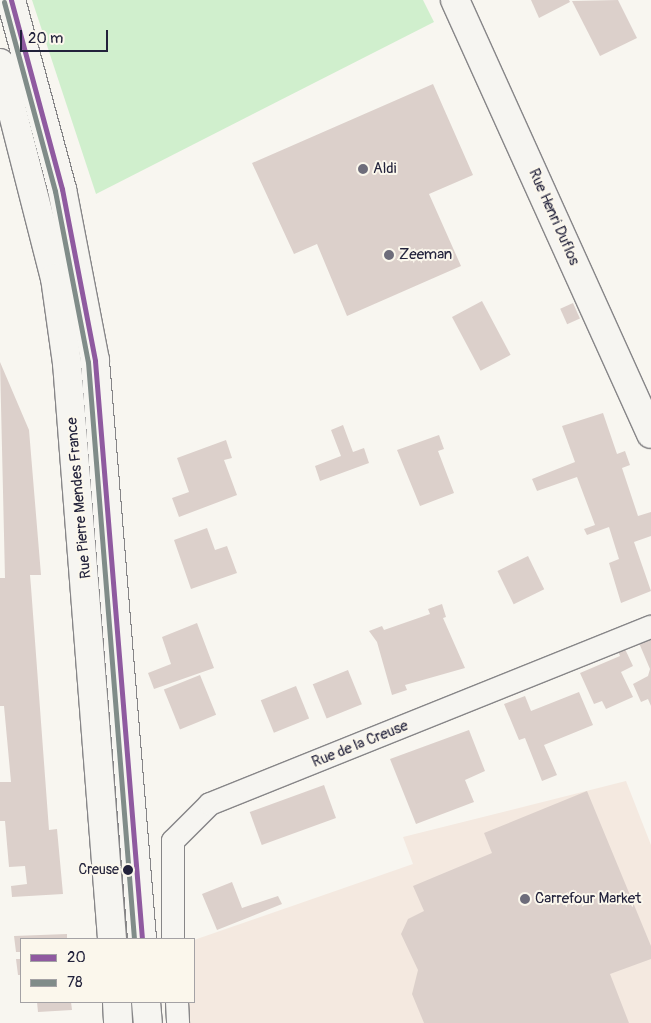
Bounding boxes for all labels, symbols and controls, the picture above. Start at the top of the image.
scale bar [22,20,110,52]
text: 20 m [28,29,63,48]
place label: Aldi [373,160,396,178]
marker: Aldi [357,163,369,175]
street label: Rue Henri Duflos [525,166,583,268]
place label: Zeeman [399,246,452,264]
marker: Zeeman [383,249,395,261]
street label: Rue Pierre Mendes France [63,417,95,579]
street label: Rue de la Creuse [309,717,411,771]
place label: Creuse [79,862,119,878]
marker: Creuse [123,865,133,875]
place label: Carrefour Market [535,890,641,908]
marker: Carrefour Market [519,893,531,905]
legend [20,938,195,1003]
text: 20 [67,948,86,967]
text: 78 [67,973,83,992]

